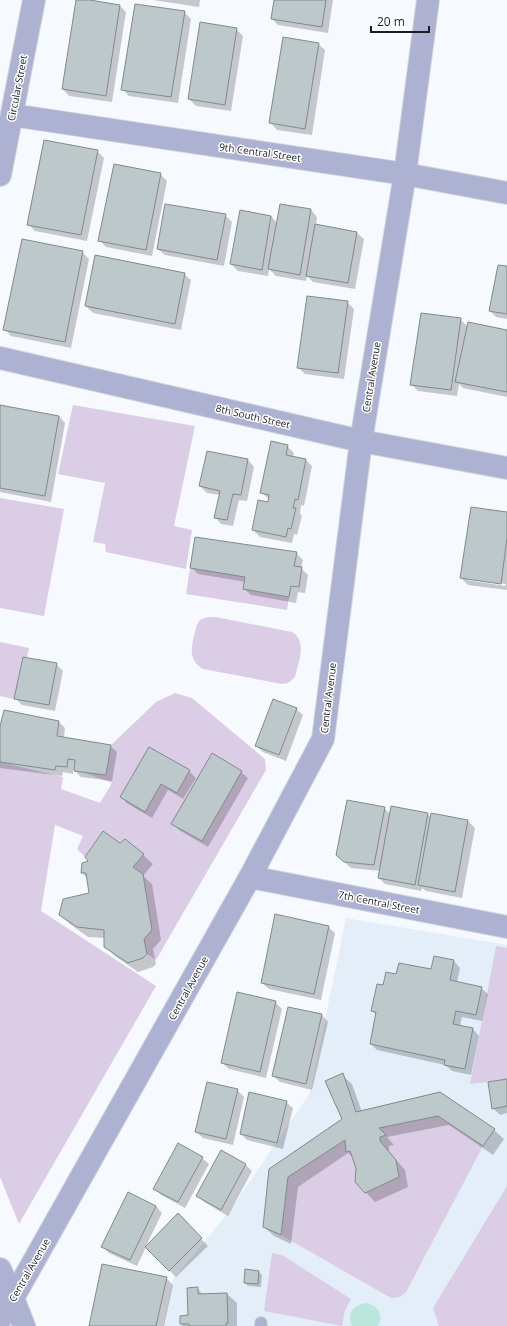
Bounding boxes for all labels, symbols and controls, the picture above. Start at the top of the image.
scale bar [371,8,429,34]
text: 20 m [377,13,405,30]
street label: Circular Street [4,54,30,122]
street label: 9th Central Street [218,139,302,165]
street label: Central Avenue [359,340,384,413]
street label: 8th South Street [214,401,292,431]
street label: Central Avenue [317,661,339,734]
street label: 7th Central Street [337,887,421,917]
street label: Central Avenue [165,953,212,1023]
street label: Central Avenue [5,1235,53,1304]

